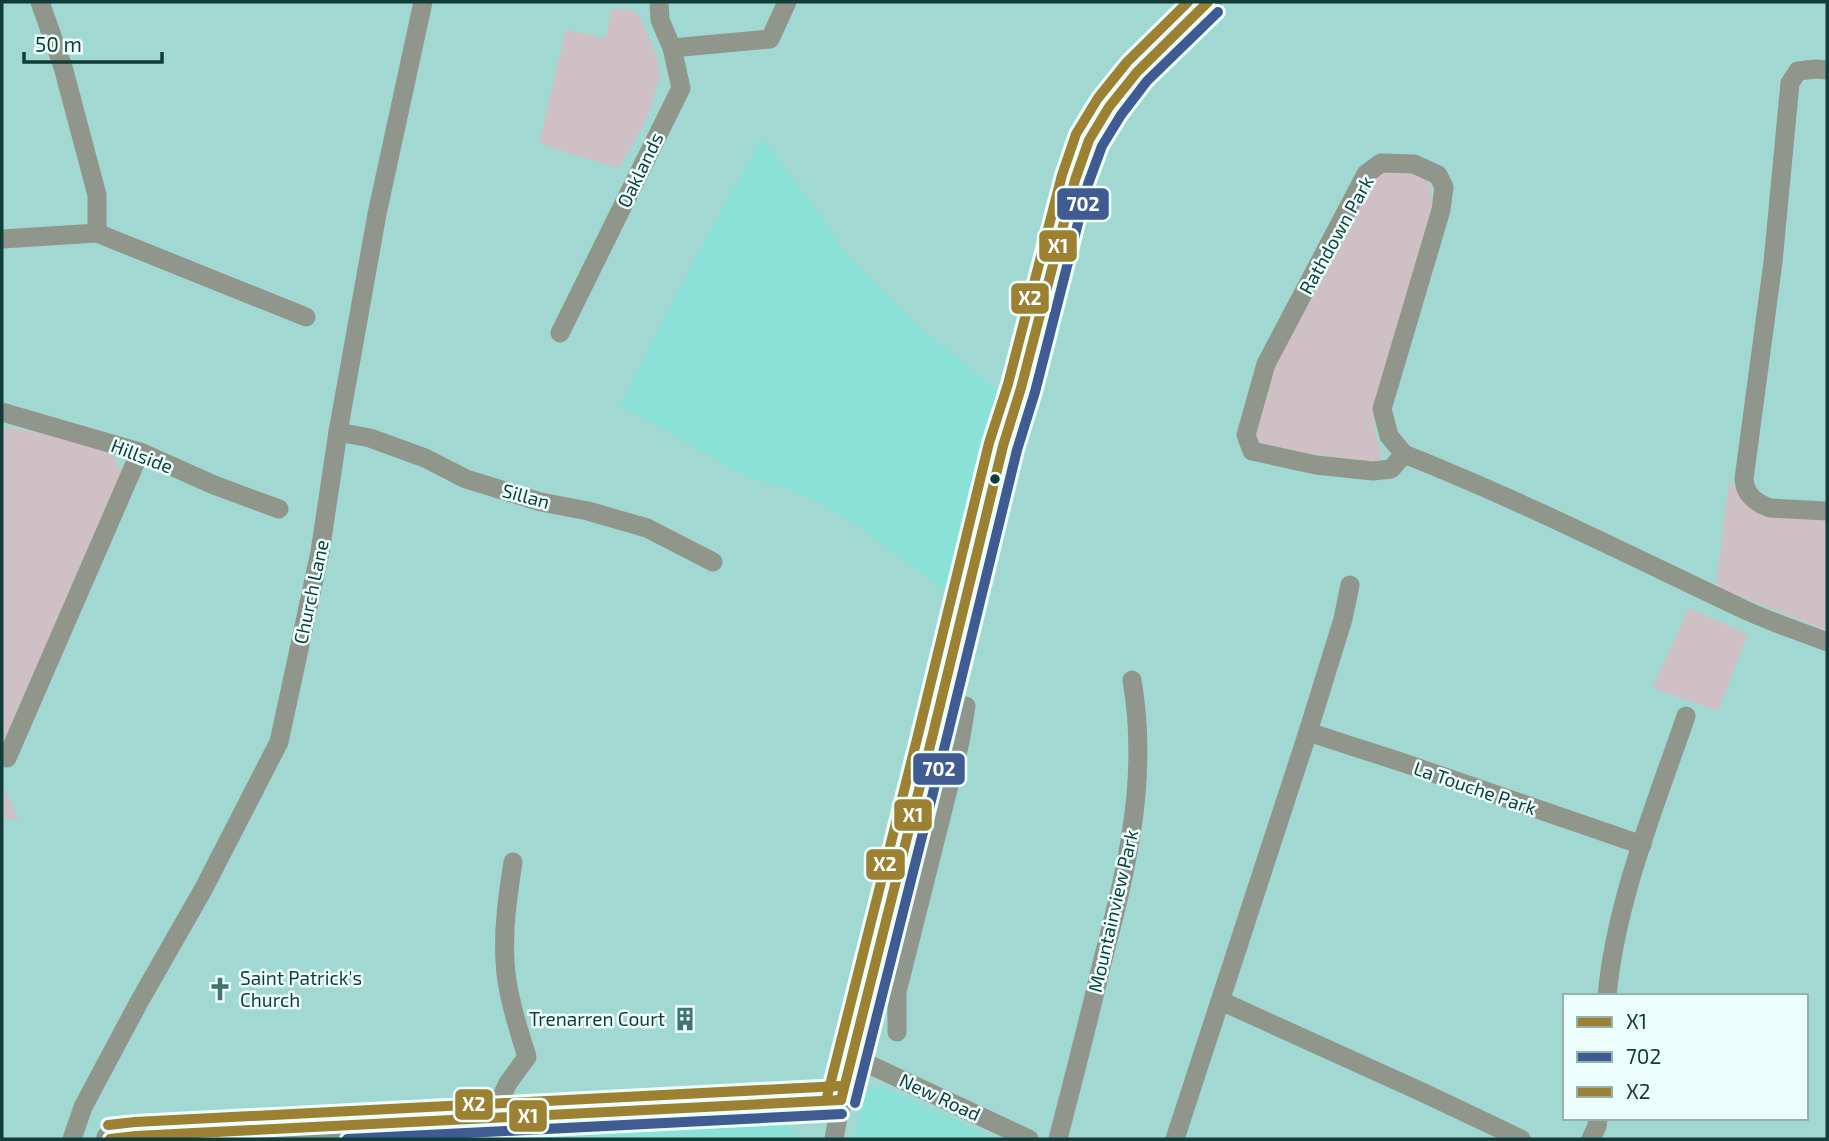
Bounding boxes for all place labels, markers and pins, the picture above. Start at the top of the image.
unlabelled marker [988,472,1002,486]
place label: Saint Patrick's Church [240,966,362,1011]
church icon: Saint Patrick's Church [206,975,234,1003]
building icon: Trenarren Court [671,1005,699,1033]
place label: Trenarren Court [529,1007,665,1030]

